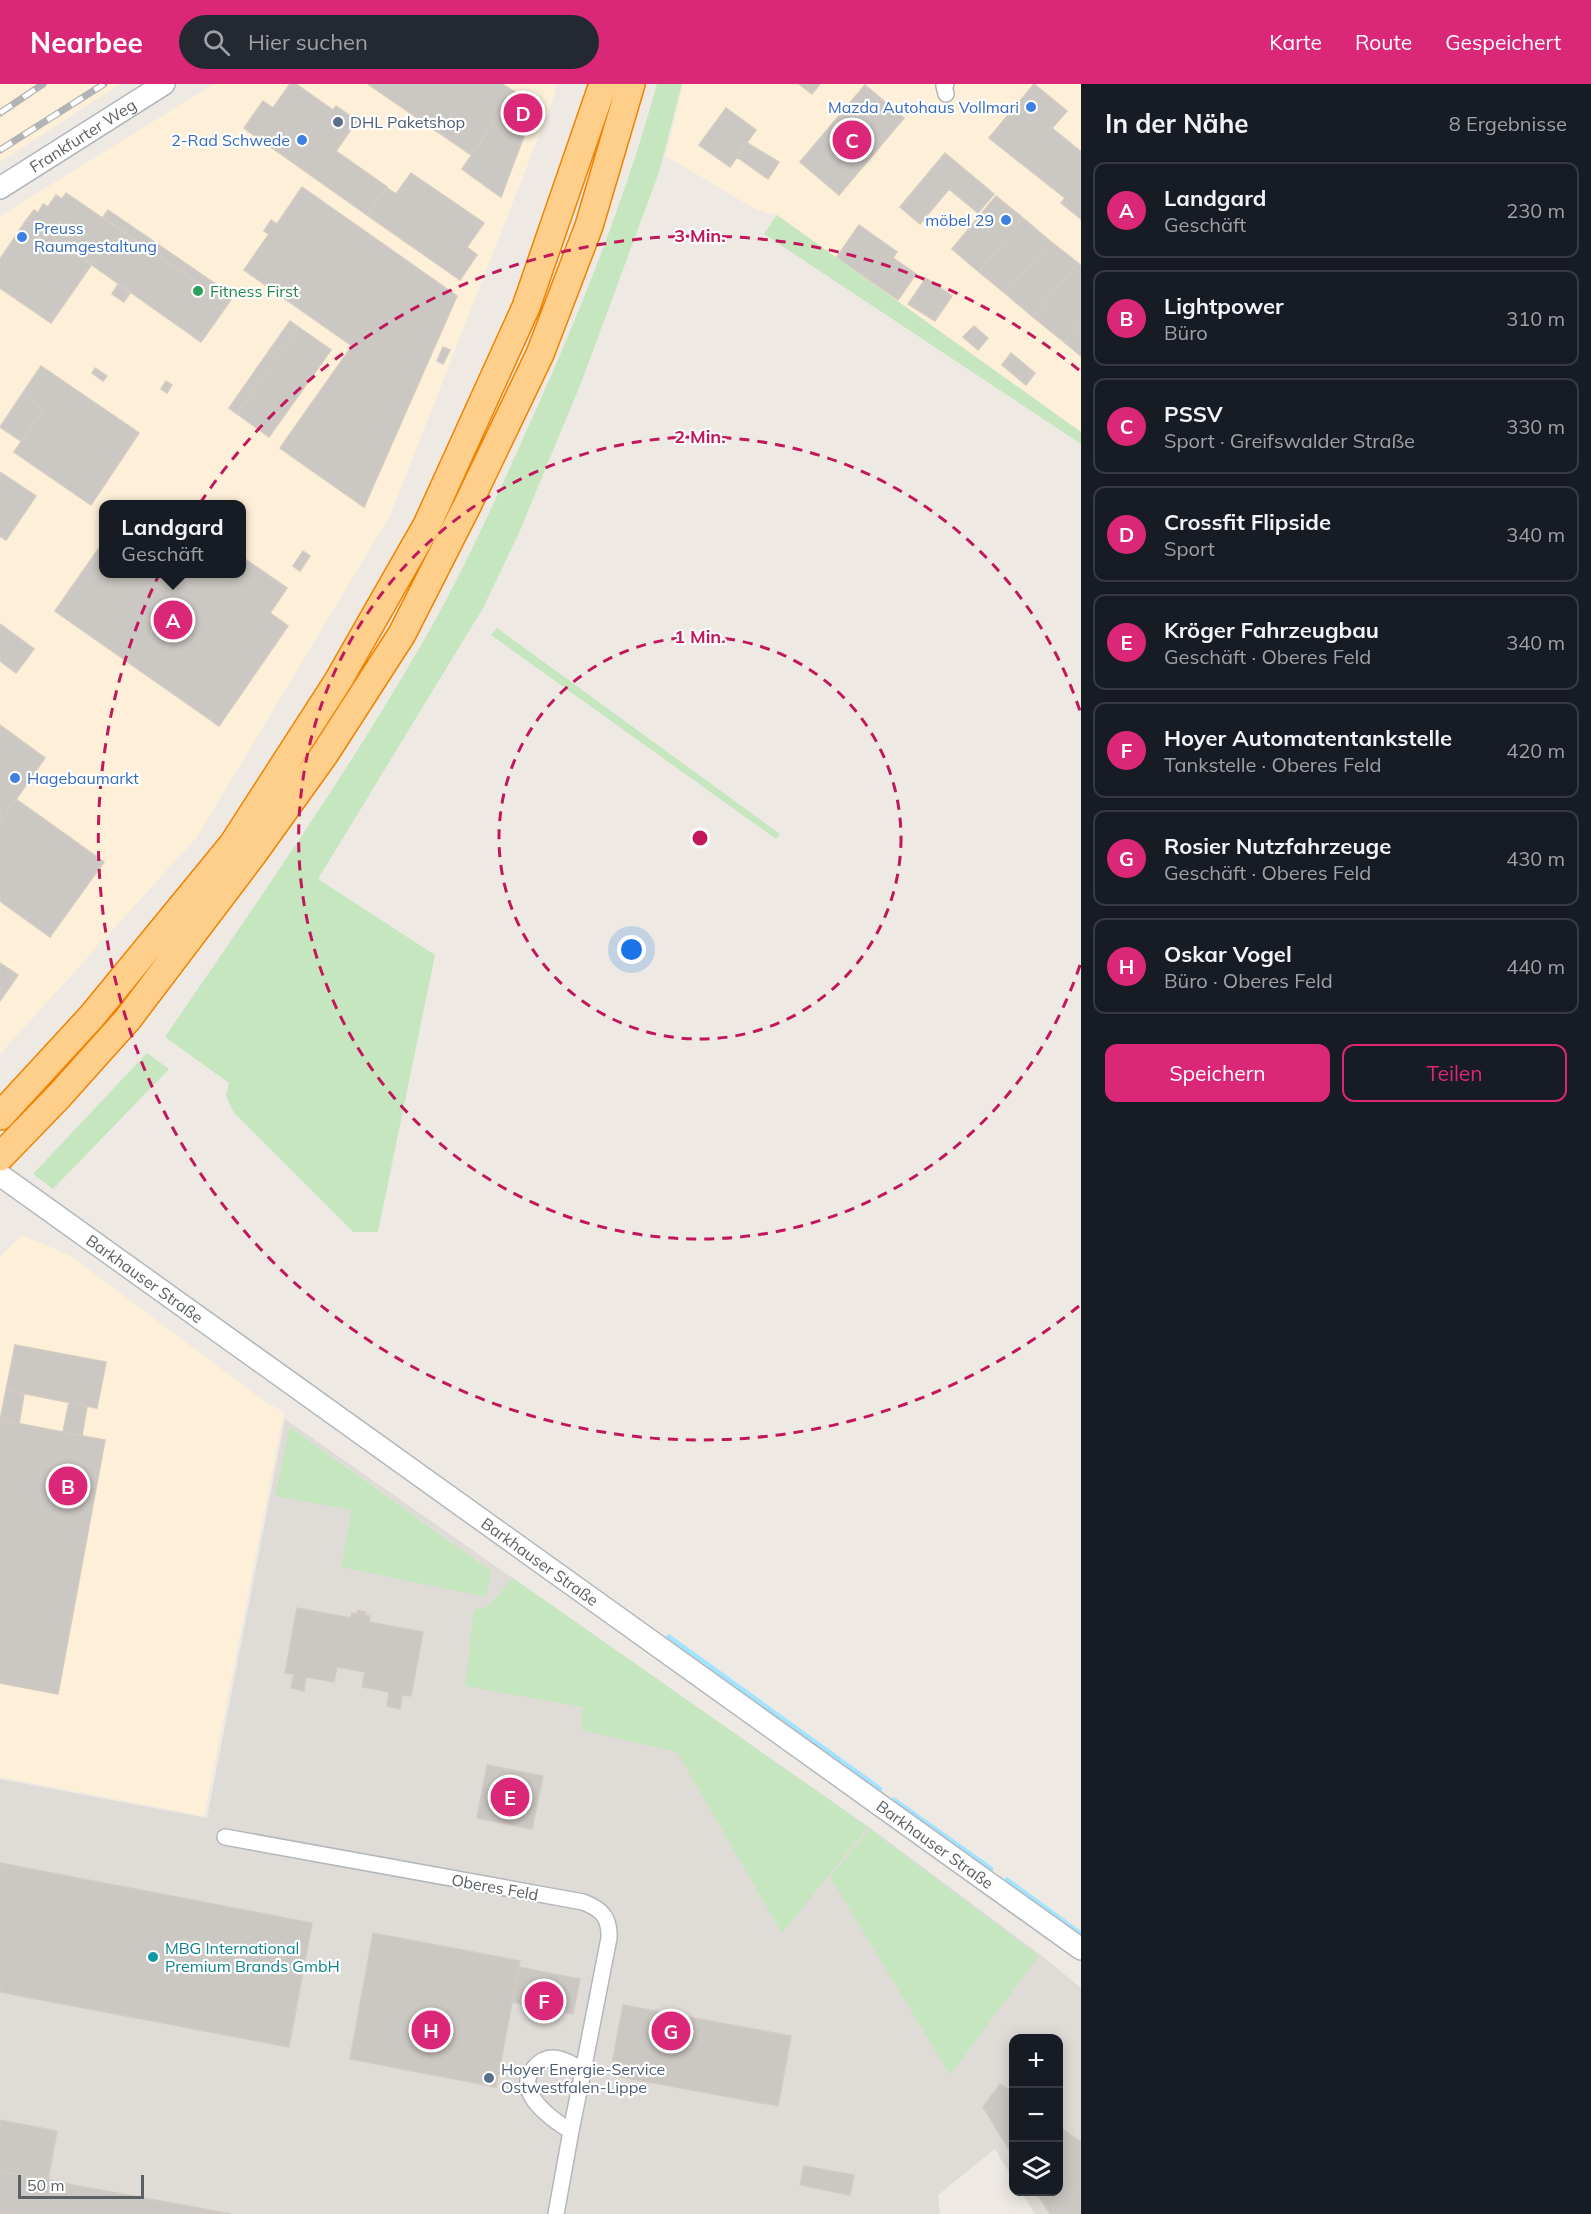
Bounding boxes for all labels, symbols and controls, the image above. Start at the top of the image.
search box [179,15,599,69]
text: Nearbee [30,25,143,60]
icon: search [200,26,233,59]
text: Hier suchen [248,28,368,56]
text: Karte [1269,29,1322,55]
text: Route [1355,29,1412,55]
text: Gespeichert [1445,29,1561,55]
pin: D [504,90,542,135]
street label: Frankfurter Weg [26,94,140,177]
place label: Mazda Autohaus Vollmari [828,97,1019,117]
marker: Mazda Autohaus Vollmari [1024,100,1038,114]
text: In der Nähe [1105,107,1249,140]
text: 8 Ergebnisse [1449,111,1567,136]
place label: DHL Paketshop [350,112,465,132]
marker: DHL Paketshop [331,115,345,129]
pin: C [832,118,872,162]
place label: 2-Rad Schwede [171,130,290,150]
marker: 2-Rad Schwede [295,133,309,147]
text: Landgard [1164,184,1266,212]
text: A [1119,198,1134,223]
text: 230 m [1506,198,1565,223]
place label: möbel 29 [925,210,994,230]
text: Geschäft [1164,212,1246,237]
marker: möbel 29 [999,213,1013,227]
place label: Preuss Raumgestaltung [34,218,157,256]
text: 3 Min. [674,224,726,247]
marker: Preuss Raumgestaltung [15,230,29,244]
place label: Fitness First [210,281,299,301]
marker: Fitness First [191,284,205,298]
text: Lightpower [1164,292,1284,320]
text: B [1120,306,1133,331]
text: 310 m [1506,306,1565,331]
text: Büro [1164,320,1208,345]
text: PSSV [1164,400,1223,428]
text: C [1120,414,1133,439]
text: 330 m [1506,414,1565,439]
text: 2 Min. [674,425,726,448]
text: Sport · Greifswalder Straße [1164,428,1415,453]
popup [99,500,246,578]
text: Crossfit Flipside [1164,508,1331,536]
text: Landgard [121,513,224,541]
text: D [1119,522,1134,547]
text: 340 m [1506,522,1565,547]
text: Sport [1164,536,1215,561]
text: Geschäft [121,541,204,566]
pin: A [154,598,192,642]
text: Kröger Fahrzeugbau [1164,616,1379,644]
text: 1 Min. [674,625,726,648]
text: E [1121,630,1132,655]
text: 340 m [1506,630,1565,655]
text: Geschäft · Oberes Feld [1164,644,1371,669]
text: Hoyer Automatentankstelle [1164,724,1452,752]
text: F [1121,738,1132,763]
text: 420 m [1506,738,1565,763]
text: Tankstelle · Oberes Feld [1164,752,1381,777]
place label: Hagebaumarkt [27,768,139,788]
marker: Hagebaumarkt [8,771,22,785]
centre of rings [690,828,710,848]
text: Rosier Nutzfahrzeuge [1164,832,1391,860]
text: G [1119,846,1134,871]
text: 430 m [1506,846,1565,871]
text: Geschäft · Oberes Feld [1164,860,1371,885]
your location [617,935,646,964]
text: Oskar Vogel [1164,940,1292,968]
text: H [1119,954,1134,979]
text: 440 m [1506,954,1565,979]
text: Büro · Oberes Feld [1164,968,1333,993]
button: Speichern [1105,1044,1330,1102]
button: Teilen [1342,1044,1567,1102]
street label: Barkhauser Straße [82,1230,207,1327]
pin: B [48,1464,88,1508]
street label: Barkhauser Straße [477,1513,602,1610]
pin: E [490,1774,530,1820]
street label: Barkhauser Straße [873,1796,997,1893]
street label: Oberes Feld [450,1870,540,1904]
place label: MBG International Premium Brands GmbH [165,1938,340,1976]
marker: MBG International Premium Brands GmbH [146,1950,160,1964]
pin: F [524,1978,564,2024]
pin: H [412,2008,450,2052]
pin: G [652,2008,690,2054]
map controls [1009,2034,1063,2196]
button: + [1009,2034,1063,2088]
place label: Hoyer Energie-Service Ostwestfalen-Lippe [501,2059,665,2097]
marker: Hoyer Energie-Service Ostwestfalen-Lippe [482,2071,496,2085]
button: − [1009,2088,1063,2142]
button: layers [1009,2142,1063,2196]
scale bar [18,2172,144,2200]
text: 50 m [27,2175,64,2195]

